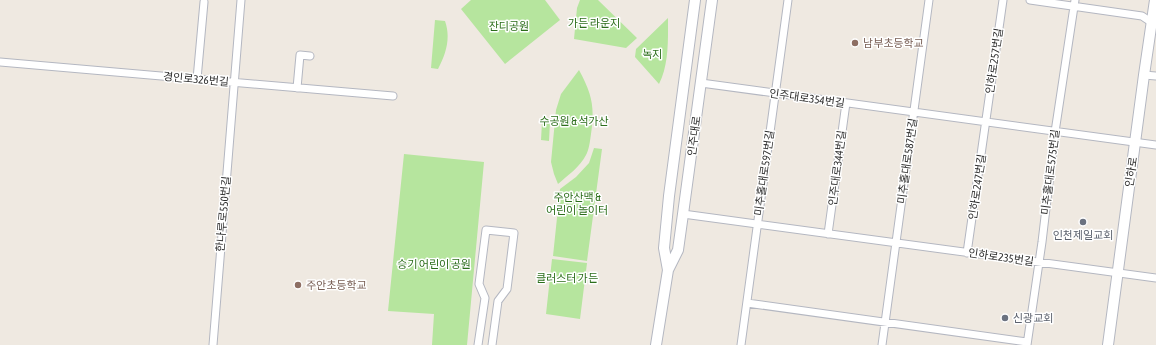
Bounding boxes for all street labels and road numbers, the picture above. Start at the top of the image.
street label: 인하로257번길 [983,27,1005,95]
street label: 경인로326번길 [163,70,229,88]
street label: 인주대로354번길 [768,87,846,109]
street label: 인주대로 [685,115,703,157]
street label: 미추홀대로587번길 [895,117,919,205]
street label: 미추홀대로575번길 [1039,128,1061,216]
street label: 미추홀대로597번길 [752,129,776,217]
street label: 인주대로344번길 [826,129,848,207]
street label: 인하로247번길 [966,153,988,221]
street label: 인하로 [1123,156,1139,188]
street label: 한나루로550번길 [214,176,232,252]
street label: 인하로235번길 [967,246,1035,268]

